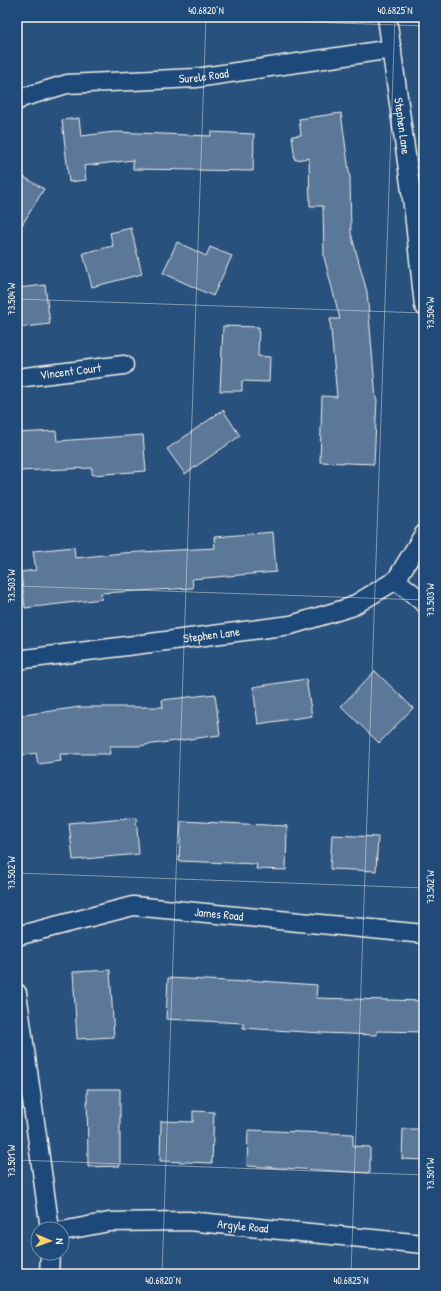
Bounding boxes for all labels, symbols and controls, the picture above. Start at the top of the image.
text: 40.6820°N [188,4,224,17]
text: 40.6825°N [377,4,413,17]
street label: Surele Road [178,64,230,87]
street label: Stephen Lane [390,97,415,156]
text: 73.504°W [5,282,18,315]
text: 73.504°W [424,296,437,329]
street label: Vincent Court [39,359,103,383]
text: 73.503°W [5,569,18,603]
text: 73.503°W [424,583,437,617]
street label: Stephen Lane [182,623,241,647]
text: 73.502°W [5,855,18,890]
text: 73.502°W [424,869,437,904]
street label: James Road [194,903,244,925]
text: 73.501°W [5,1144,18,1177]
text: 73.501°W [424,1157,437,1190]
street label: Argyle Road [217,1215,270,1237]
north arrow [30,1221,70,1261]
text: N [53,1238,67,1245]
text: 40.6820°N [145,1274,181,1287]
text: 40.6825°N [333,1274,369,1287]

